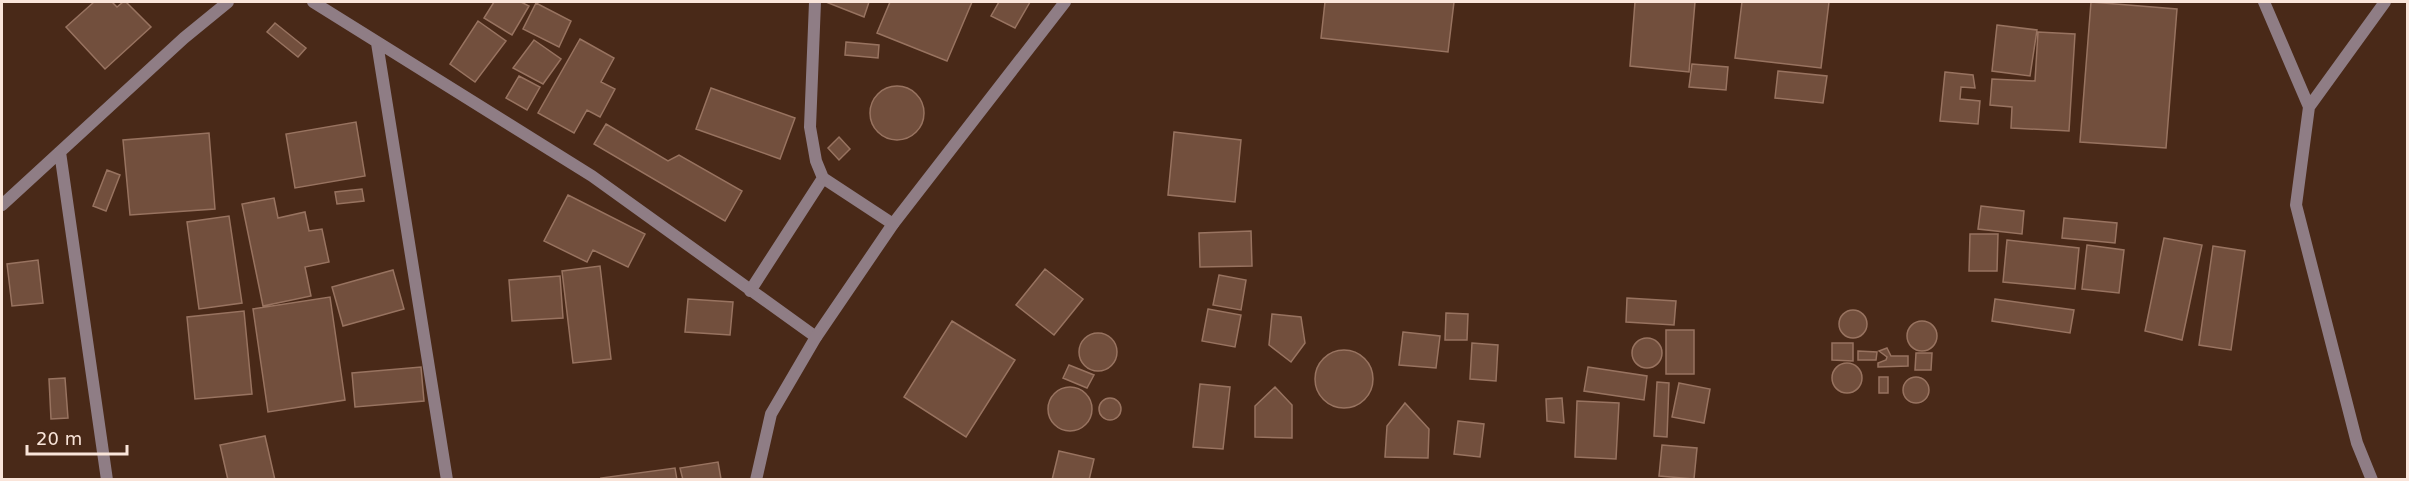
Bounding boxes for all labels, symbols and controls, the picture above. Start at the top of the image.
scale bar [27,418,128,456]
text: 20 m [36,428,82,449]

